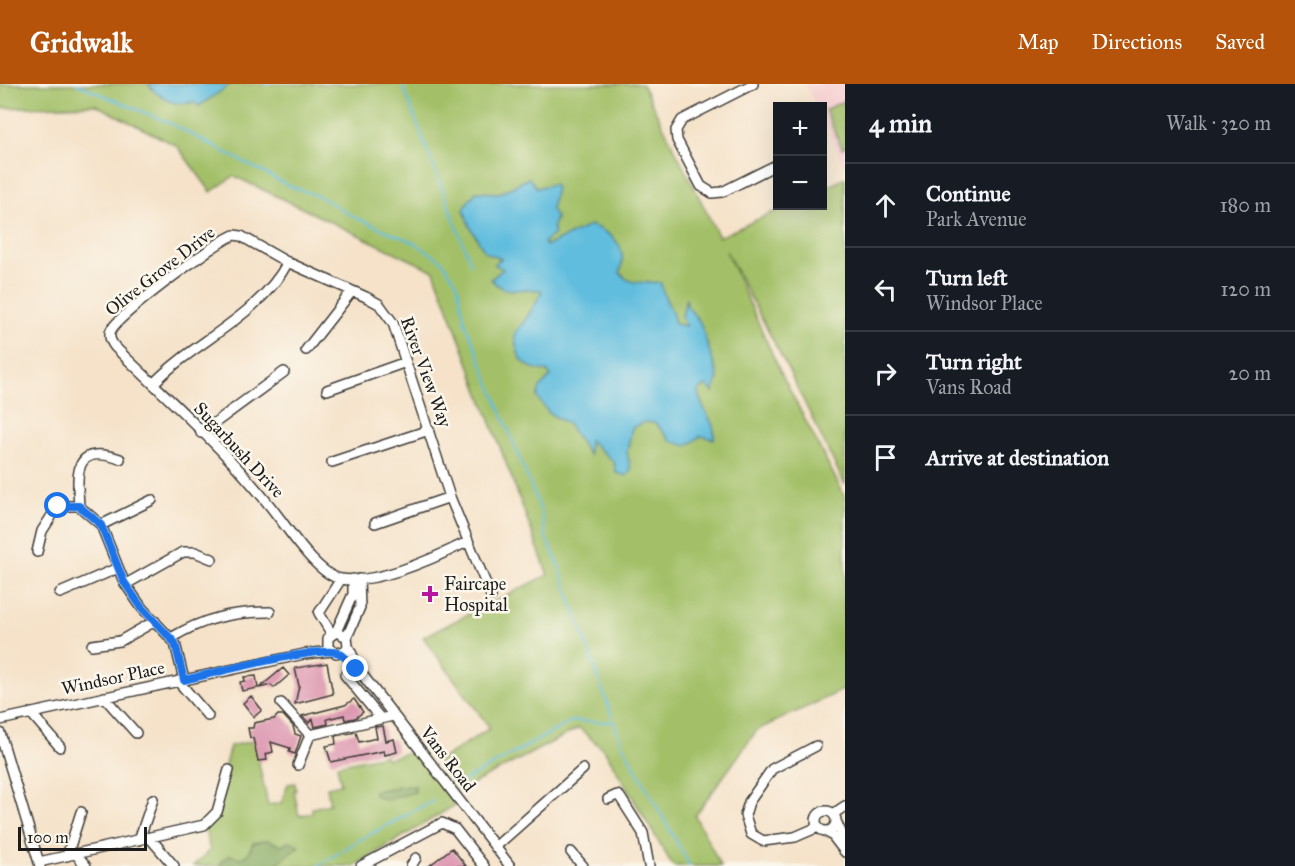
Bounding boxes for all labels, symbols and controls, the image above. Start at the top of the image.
text: Gridwalk [30,25,133,60]
text: Map [1018,29,1059,55]
text: Directions [1092,29,1182,55]
text: Saved [1215,29,1265,55]
map controls [773,102,827,210]
button: + [773,102,827,156]
text: 4 min [869,107,932,139]
text: Walk · 320 m [1166,111,1271,135]
button: − [773,156,827,210]
text: Continue [926,180,1011,207]
icon: ahead [869,189,902,222]
text: 180 m [1220,193,1271,217]
text: Park Avenue [926,207,1027,231]
street label: Olive Grove Drive [101,221,219,321]
text: Turn left [926,264,1008,291]
icon: left [869,273,902,306]
text: 120 m [1220,277,1271,301]
text: Windsor Place [926,291,1043,315]
street label: River View Way [396,313,456,431]
text: Turn right [926,348,1022,375]
icon: right [869,357,902,390]
text: 20 m [1228,361,1271,385]
text: Vans Road [926,375,1012,399]
street label: Sugarbush Drive [188,398,289,503]
icon: arrive [869,441,902,474]
text: Arrive at destination [926,444,1109,471]
route start [44,492,70,518]
place label: Faircape Hospital [444,573,508,616]
marker: Faircape Hospital [421,585,439,603]
route end [342,655,368,681]
street label: Windsor Place [59,656,167,700]
street label: Vans Road [415,721,480,796]
scale bar [18,824,147,852]
text: 100 m [27,828,69,847]

